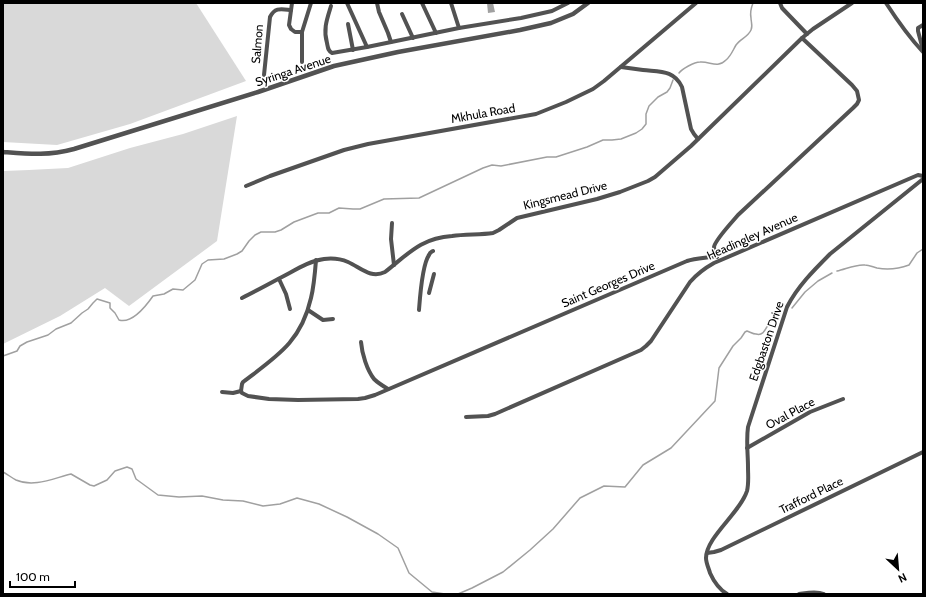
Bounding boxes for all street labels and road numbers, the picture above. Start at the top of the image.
street label: Salmon [248,23,266,64]
street label: Syringa Avenue [253,51,333,89]
street label: Mkhula Road [450,100,516,126]
street label: Kingsmead Drive [521,177,609,213]
street label: Headingley Avenue [704,209,800,263]
street label: Saint Georges Drive [559,258,657,310]
street label: Edgbaston Drive [745,299,787,383]
street label: Oval Place [763,394,817,432]
street label: Trafford Place [777,473,845,517]

